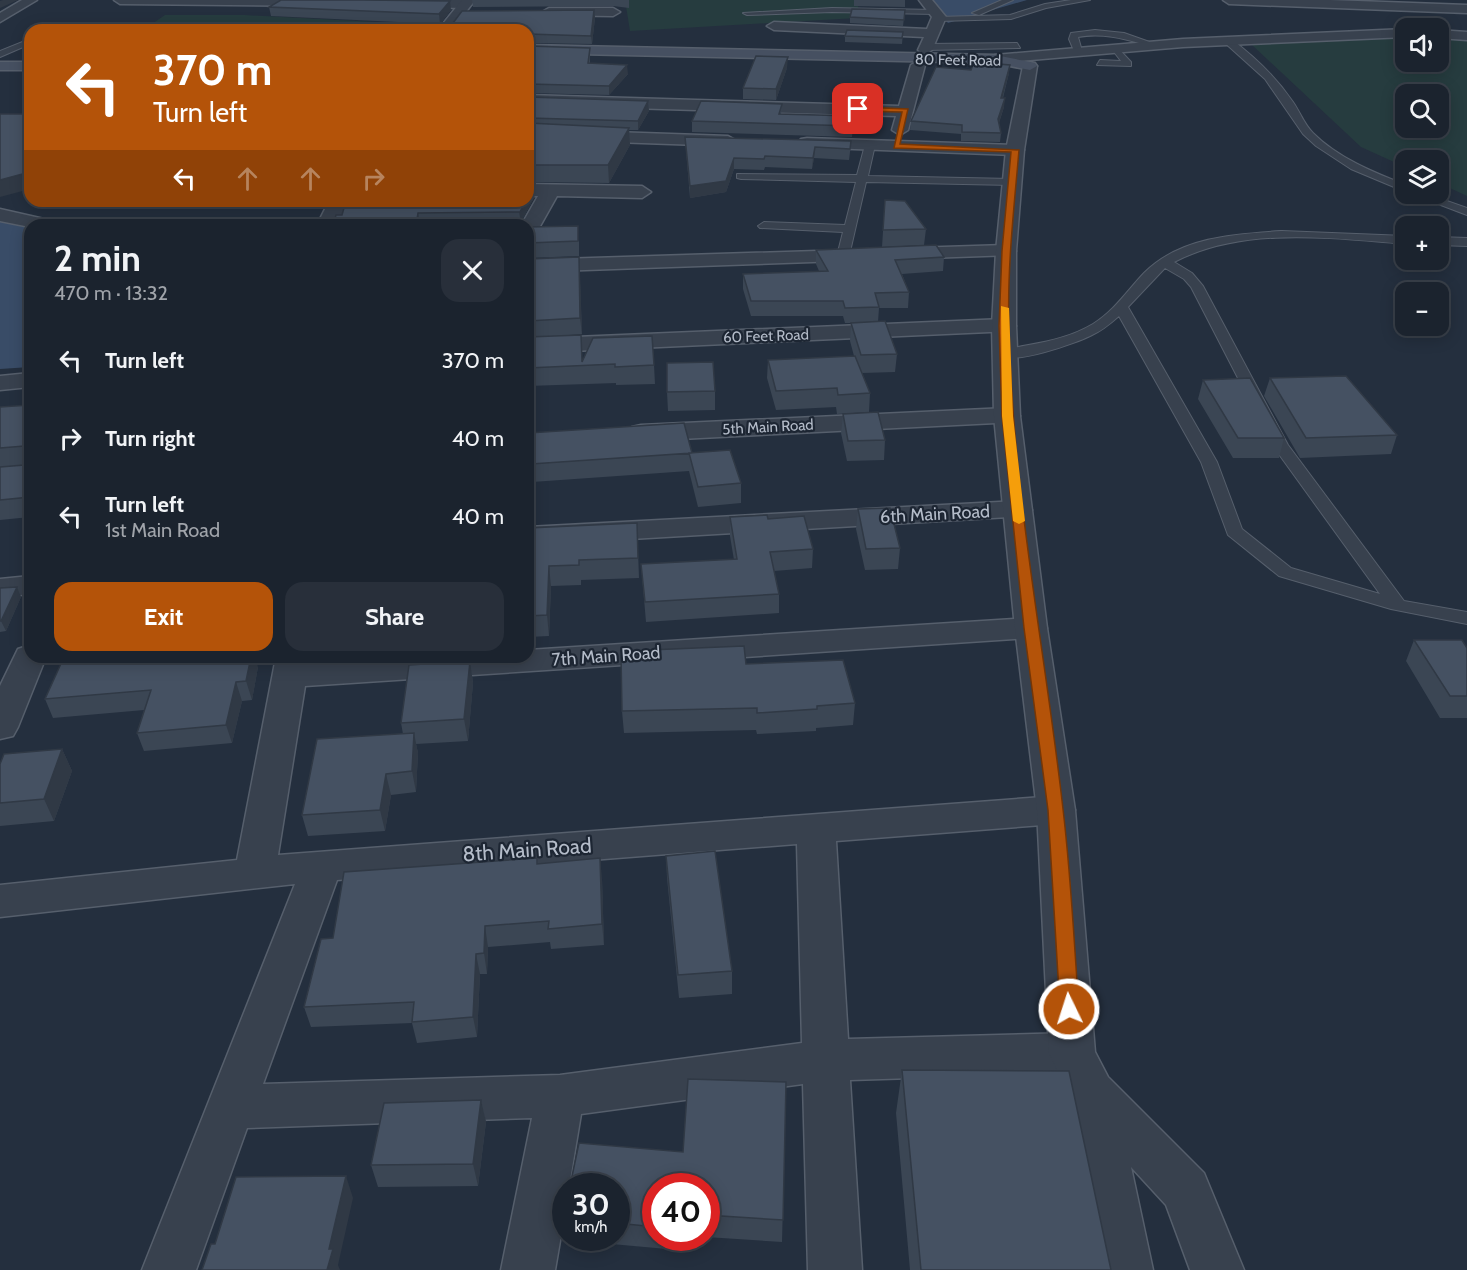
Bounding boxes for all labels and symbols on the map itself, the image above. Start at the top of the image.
street label: 80 Feet Road [915,50,1001,70]
pin [832,83,883,134]
street label: 60 Feet Road [723,326,809,346]
street label: 5th Main Road [722,416,814,438]
street label: 6th Main Road [879,500,991,528]
street label: 7th Main Road [551,641,661,671]
street label: 8th Main Road [462,833,592,866]
position arrow [1037,977,1101,1041]
speed limit sign: 40 [642,1173,720,1251]

